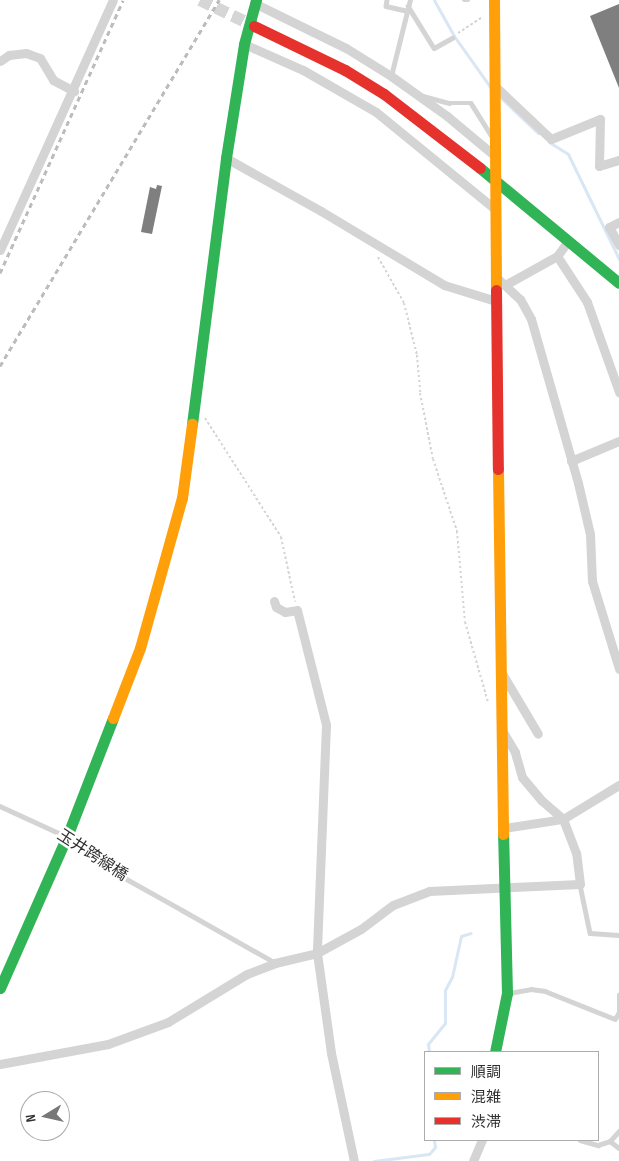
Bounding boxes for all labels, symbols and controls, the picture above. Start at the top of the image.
street label: 玉井跨線橋 [53,826,131,886]
legend [424,1051,599,1141]
text: 順調 [471,1063,501,1082]
text: 混雑 [471,1088,501,1107]
north arrow [20,1091,70,1141]
text: N [22,1113,40,1123]
text: 渋滞 [471,1113,501,1132]

